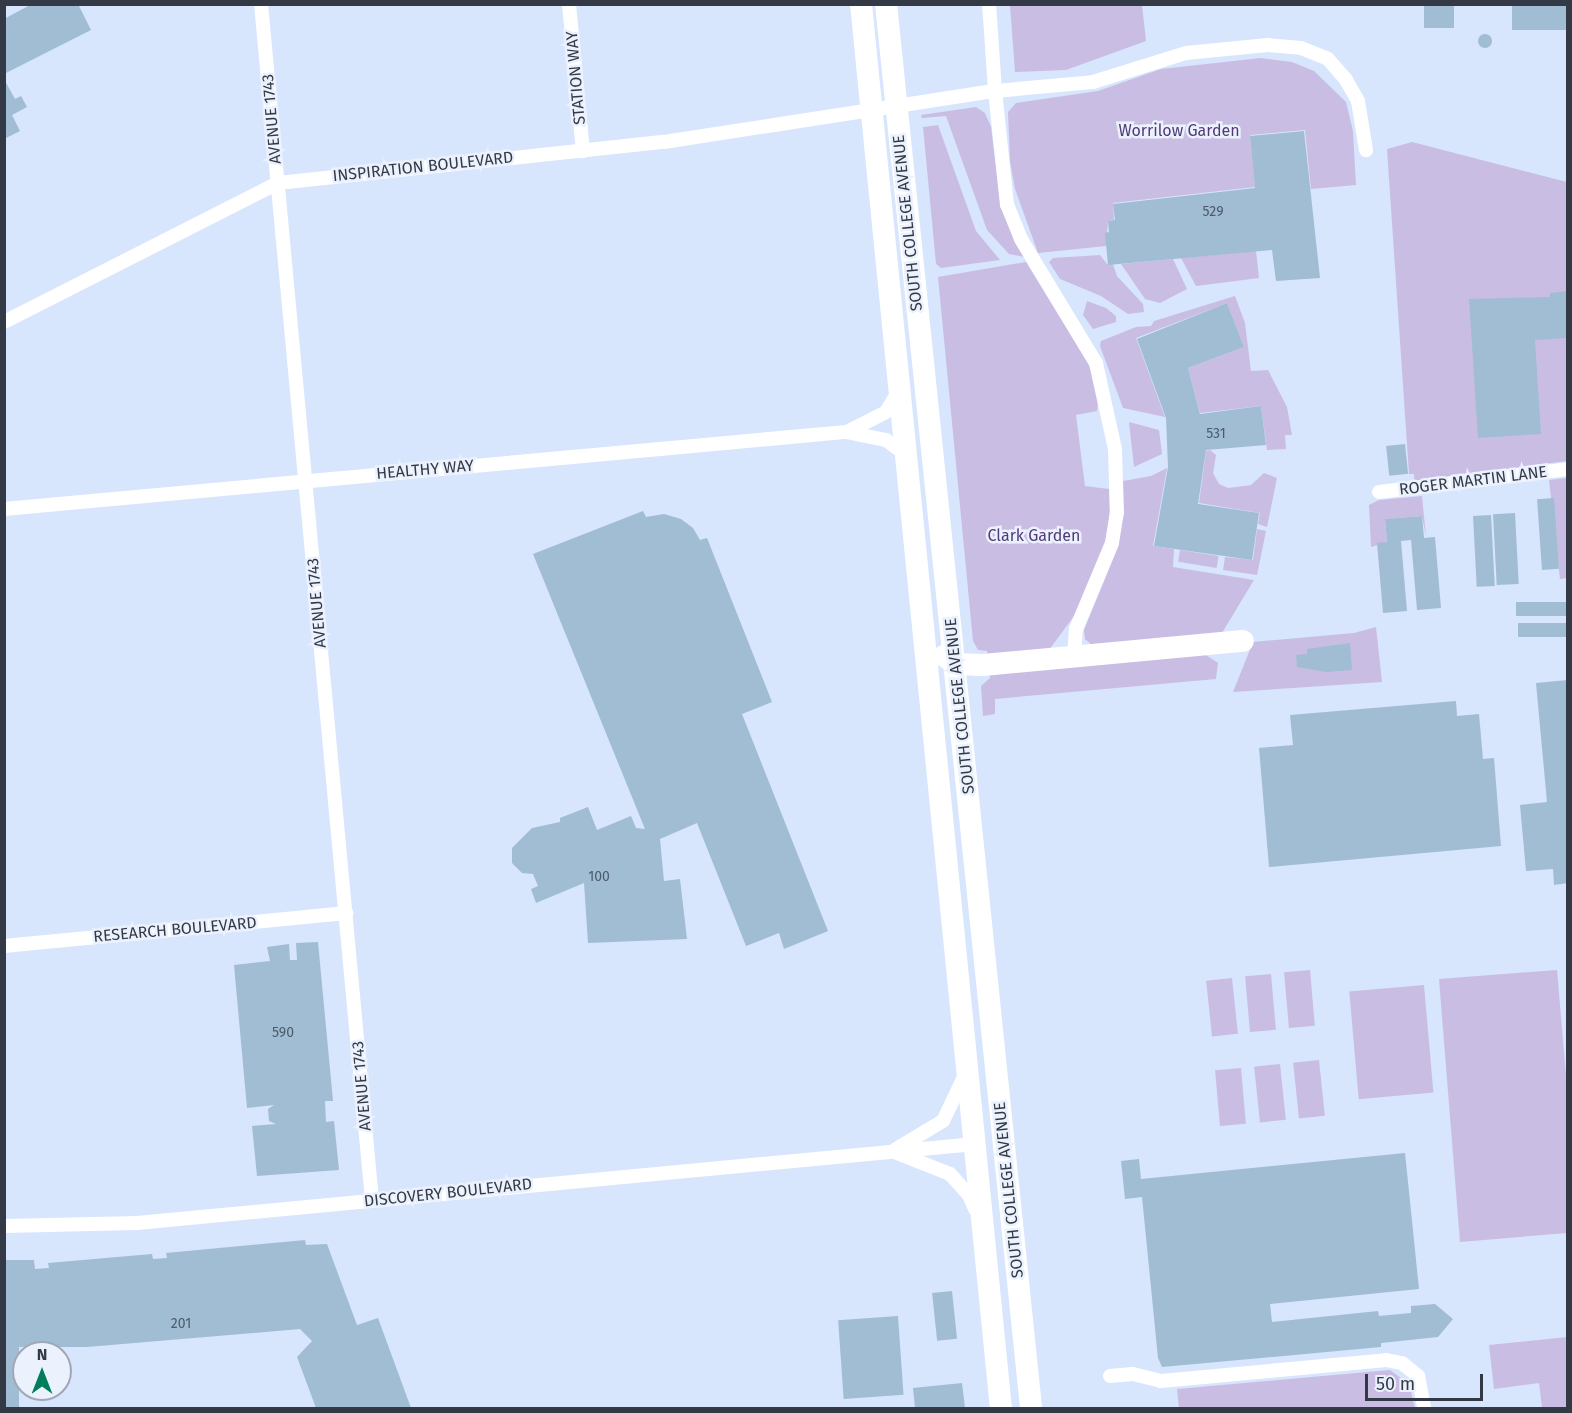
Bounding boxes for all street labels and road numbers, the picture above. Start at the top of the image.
street label: STATION WAY [562,30,590,126]
street label: AVENUE 1743 [258,73,286,165]
street label: SOUTH COLLEGE AVENUE [889,134,927,312]
street label: INSPIRATION BOULEVARD [332,148,514,186]
street label: HEALTHY WAY [375,456,475,484]
street label: ROGER MARTIN LANE [1398,462,1548,500]
street label: AVENUE 1743 [303,557,331,649]
street label: SOUTH COLLEGE AVENUE [941,617,979,795]
street label: RESEARCH BOULEVARD [93,913,257,947]
street label: AVENUE 1743 [348,1040,376,1132]
street label: SOUTH COLLEGE AVENUE [990,1101,1028,1279]
street label: DISCOVERY BOULEVARD [363,1175,533,1211]

